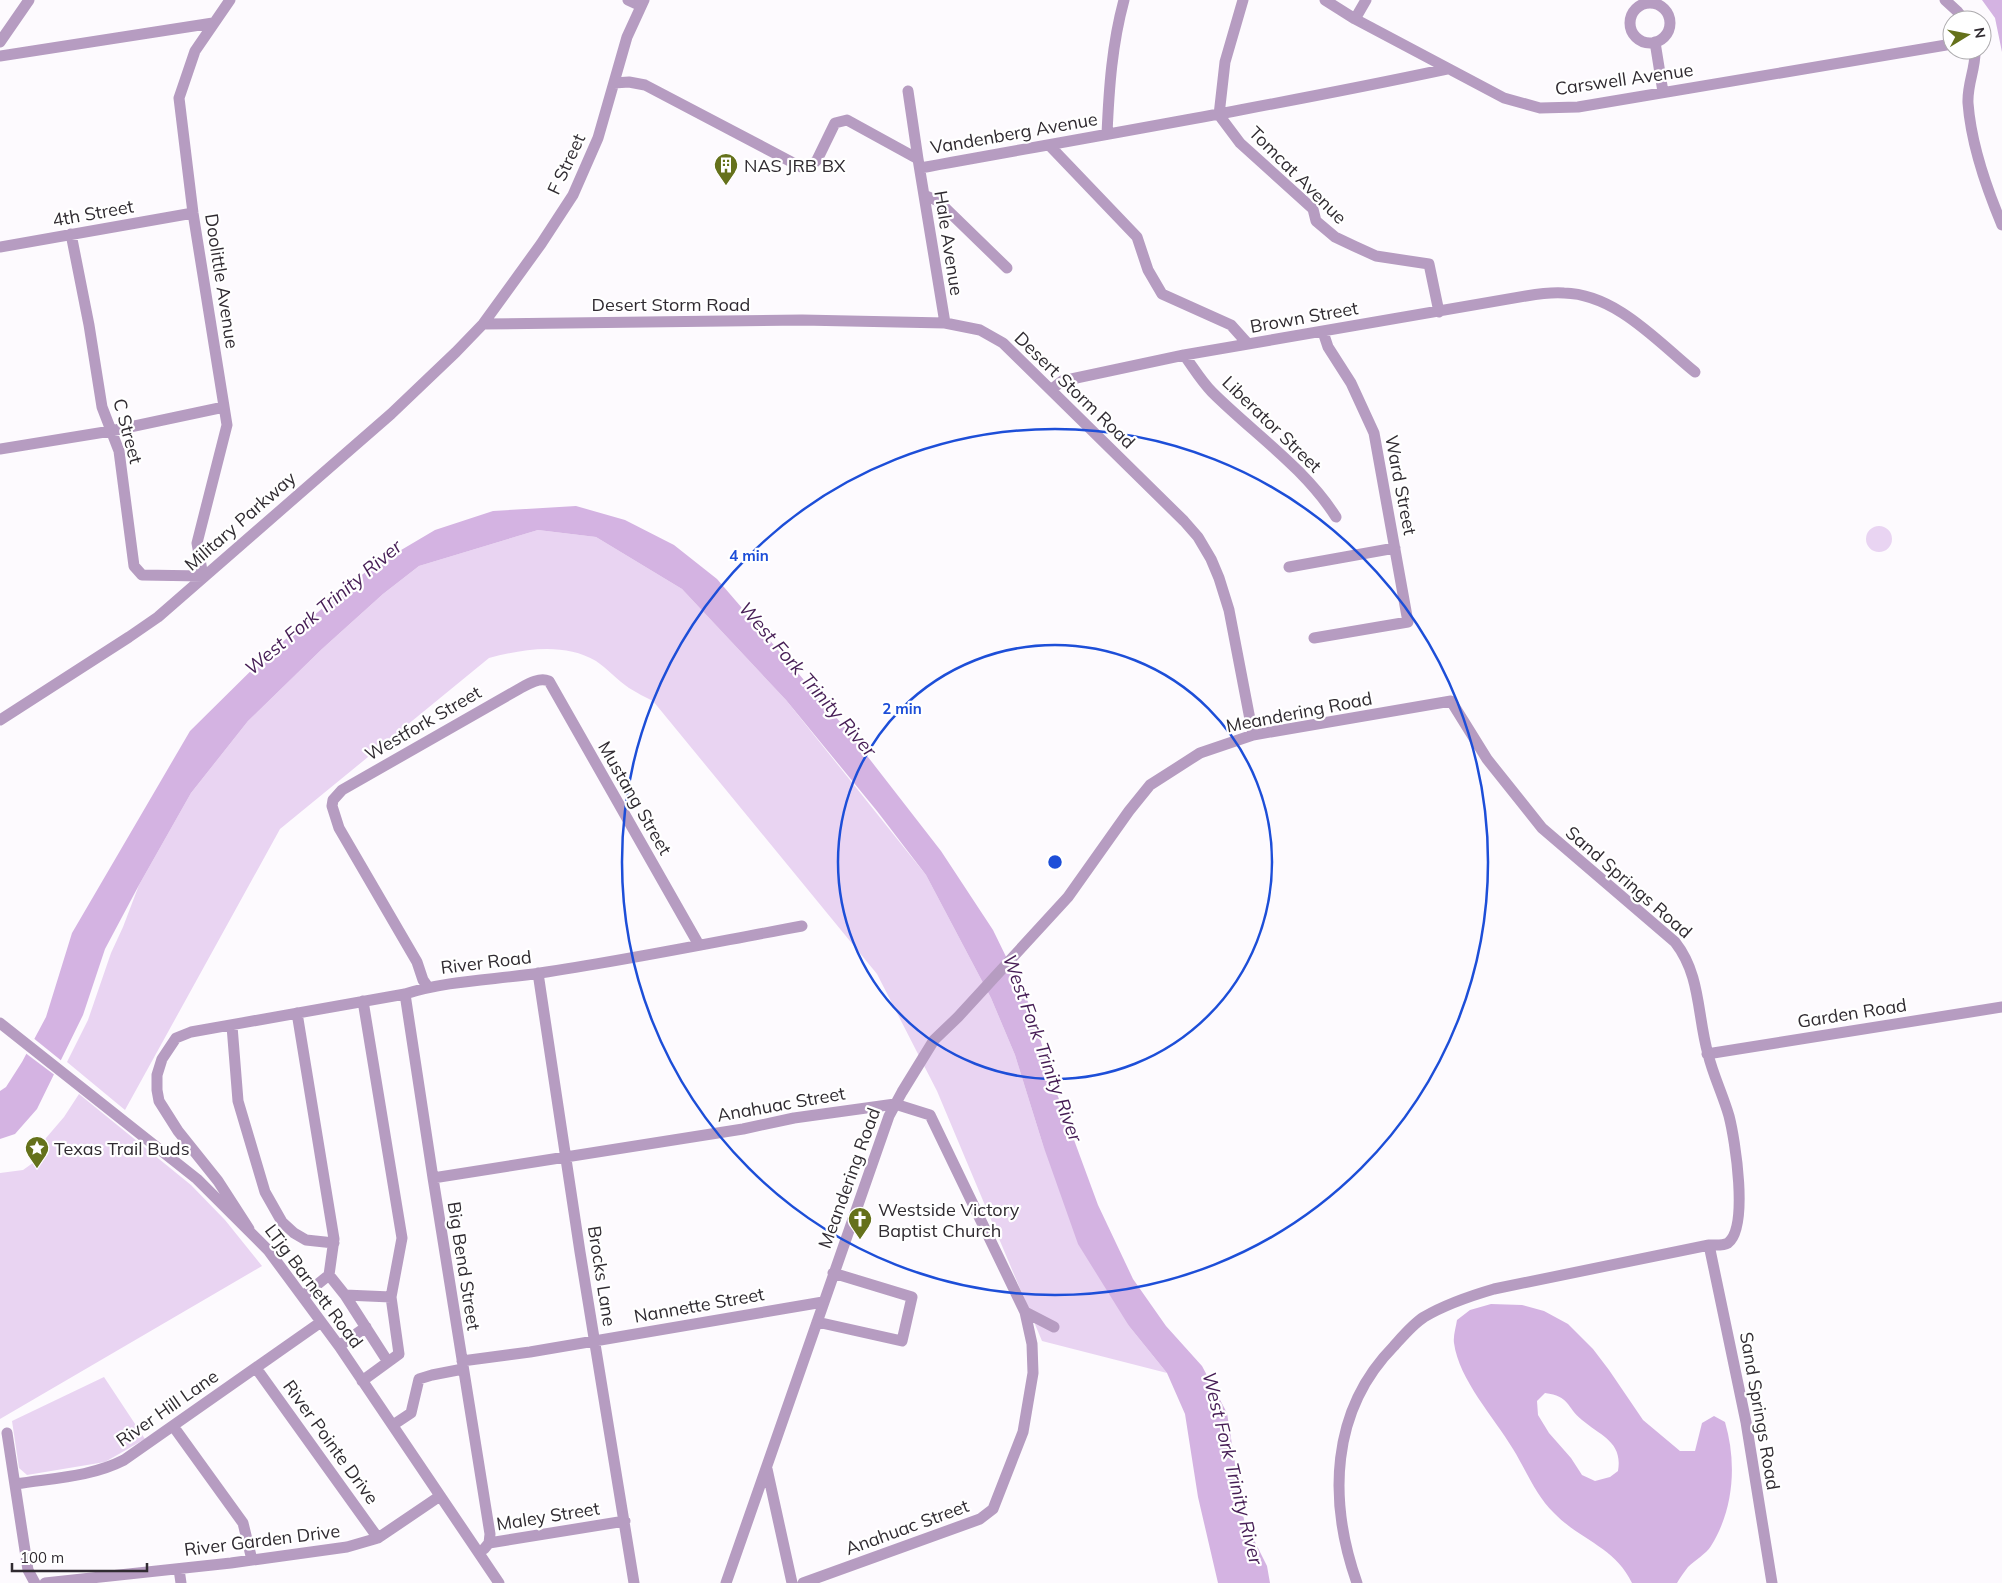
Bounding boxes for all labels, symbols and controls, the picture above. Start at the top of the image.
north arrow [1942,10,1992,60]
text: N [1970,26,1990,40]
street label: Carswell Avenue [1553,58,1695,100]
street label: Vandenberg Avenue [929,107,1099,159]
street label: Tomcat Avenue [1244,121,1352,229]
street label: F Street [542,130,590,198]
building icon: NAS JRB BX [713,152,739,186]
place label: NAS JRB BX [744,154,846,177]
street label: Hale Avenue [929,189,969,297]
street label: 4th Street [51,195,135,231]
street label: Doolittle Avenue [200,212,244,350]
street label: Desert Storm Road [592,293,750,316]
street label: Brown Street [1248,296,1360,338]
street label: Desert Storm Road [1010,327,1140,453]
street label: Liberator Street [1217,371,1327,477]
street label: C Street [108,396,148,466]
street label: Ward Street [1380,433,1422,537]
street label: Military Parkway [180,466,301,576]
water label: West Fork Trinity River [239,534,407,680]
text: 4 min [729,546,769,565]
water label: West Fork Trinity River [734,596,883,762]
street label: Westfork Street [361,680,485,766]
street label: Meandering Road [1224,687,1374,737]
text: 2 min [882,699,922,718]
street label: Mustang Street [593,737,677,859]
street label: Sand Springs Road [1561,821,1697,943]
centre of rings [1046,853,1064,871]
street label: River Road [439,945,533,979]
water label: West Fork Trinity River [998,951,1088,1146]
street label: Garden Road [1796,993,1908,1033]
street label: Anahuac Street [715,1081,847,1127]
street label: Meandering Road [813,1104,885,1252]
place icon: Texas Trail Buds [24,1135,50,1169]
place label: Texas Trail Buds [54,1137,190,1160]
place label: Westside Victory Baptist Church [878,1198,1020,1242]
street label: Big Bend Street [442,1200,486,1332]
church icon: Westside Victory Baptist Church [847,1206,873,1240]
street label: LTjg Barnett Road [260,1219,368,1353]
street label: Brocks Lane [583,1224,621,1328]
street label: Nannette Street [632,1282,766,1328]
street label: Sand Springs Road [1735,1330,1785,1492]
street label: River Hill Lane [111,1364,223,1452]
water label: West Fork Trinity River [1197,1369,1269,1568]
street label: River Pointe Drive [278,1375,384,1509]
street label: Anahuac Street [842,1494,972,1560]
street label: Maley Street [495,1496,601,1536]
street label: River Garden Drive [183,1519,341,1561]
scale bar [12,1540,148,1572]
text: 100 m [20,1548,64,1567]

